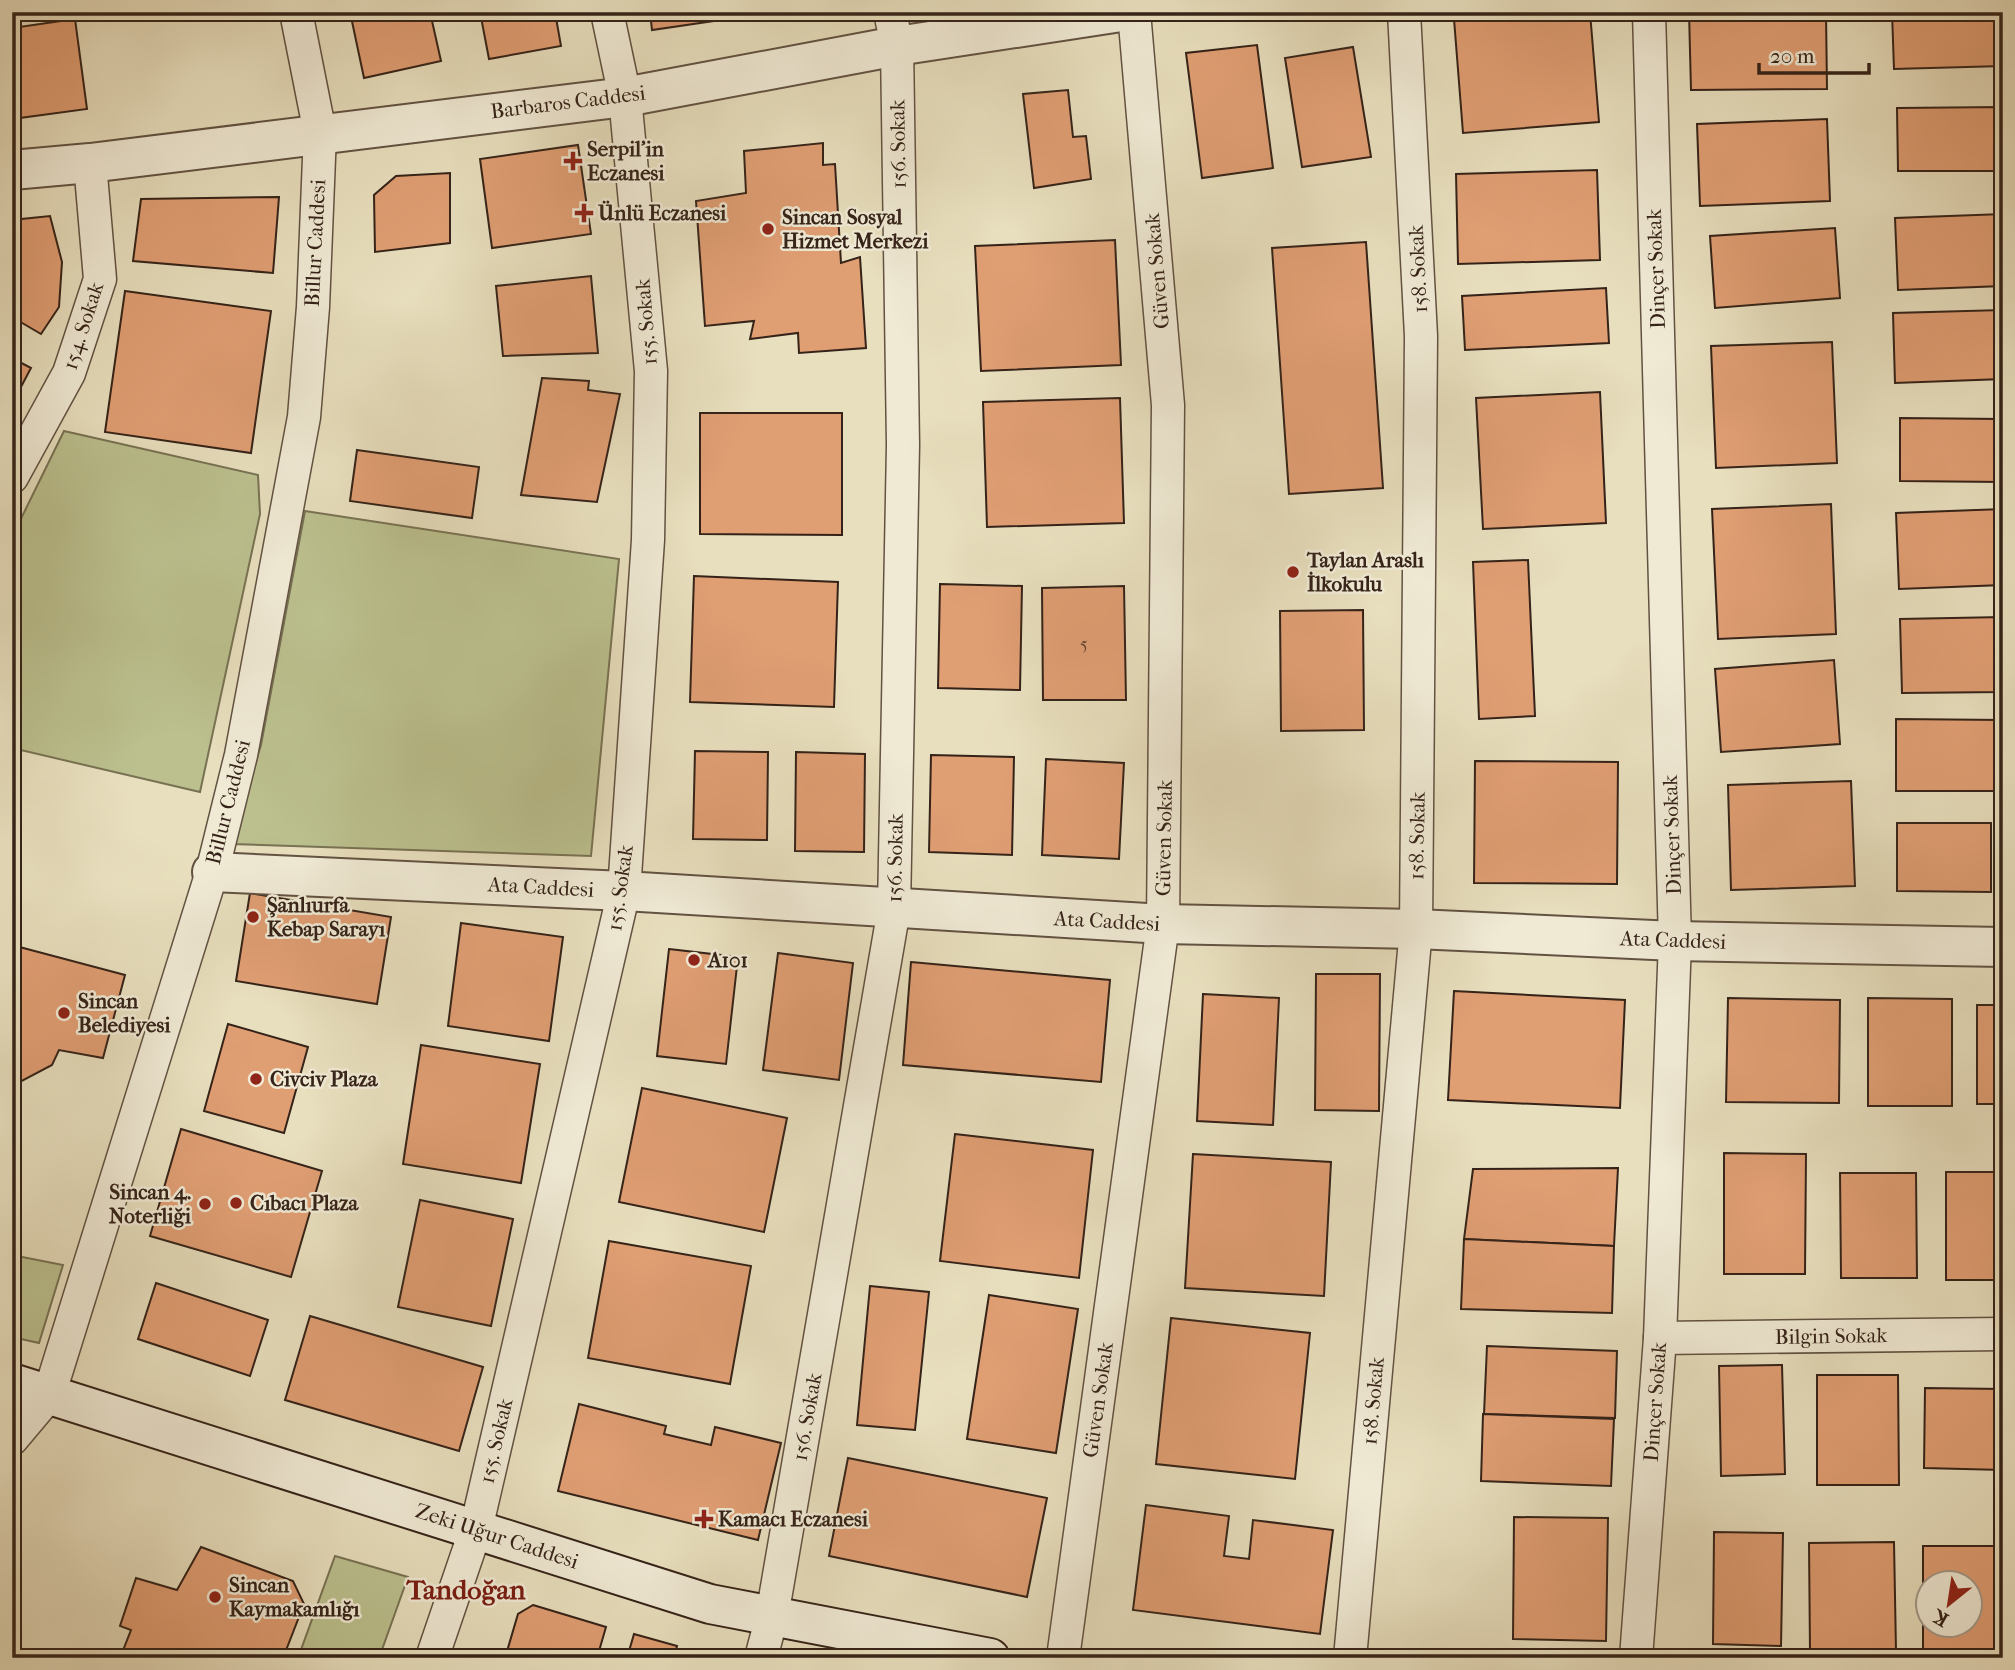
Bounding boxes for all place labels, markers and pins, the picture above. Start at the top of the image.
place label: Serpil'in Eczanesi [587,137,665,185]
marker: Serpil'in Eczanesi [565,153,581,169]
place label: Ünlü Eczanesi [597,200,727,225]
marker: Ünlü Eczanesi [576,205,592,221]
place label: Sincan Sosyal Hizmet Merkezi [782,205,929,253]
marker: Sincan Sosyal Hizmet Merkezi [760,221,776,237]
place label: Taylan Araslı İlkokulu [1306,548,1425,596]
marker: Taylan Araslı İlkokulu [1285,564,1301,580]
place label: Şanlıurfa Kebap Sarayı [267,893,386,941]
marker: Şanlıurfa Kebap Sarayı [245,909,261,925]
place label: A101 [706,948,748,972]
marker: A101 [686,952,702,968]
place label: Sincan Belediyesi [78,989,171,1037]
marker: Sincan Belediyesi [56,1005,72,1021]
place label: Civciv Plaza [270,1067,379,1091]
marker: Civciv Plaza [248,1071,264,1087]
place label: Sincan 4. Noterliği [109,1180,192,1228]
place label: Cıbacı Plaza [250,1191,359,1215]
marker: Cıbacı Plaza [228,1195,244,1211]
marker: Sincan 4. Noterliği [197,1196,213,1212]
place label: Kamacı Eczanesi [718,1507,869,1531]
marker: Kamacı Eczanesi [696,1511,712,1527]
place label: Sincan Kaymakamlığı [229,1573,360,1621]
marker: Sincan Kaymakamlığı [207,1589,223,1605]

